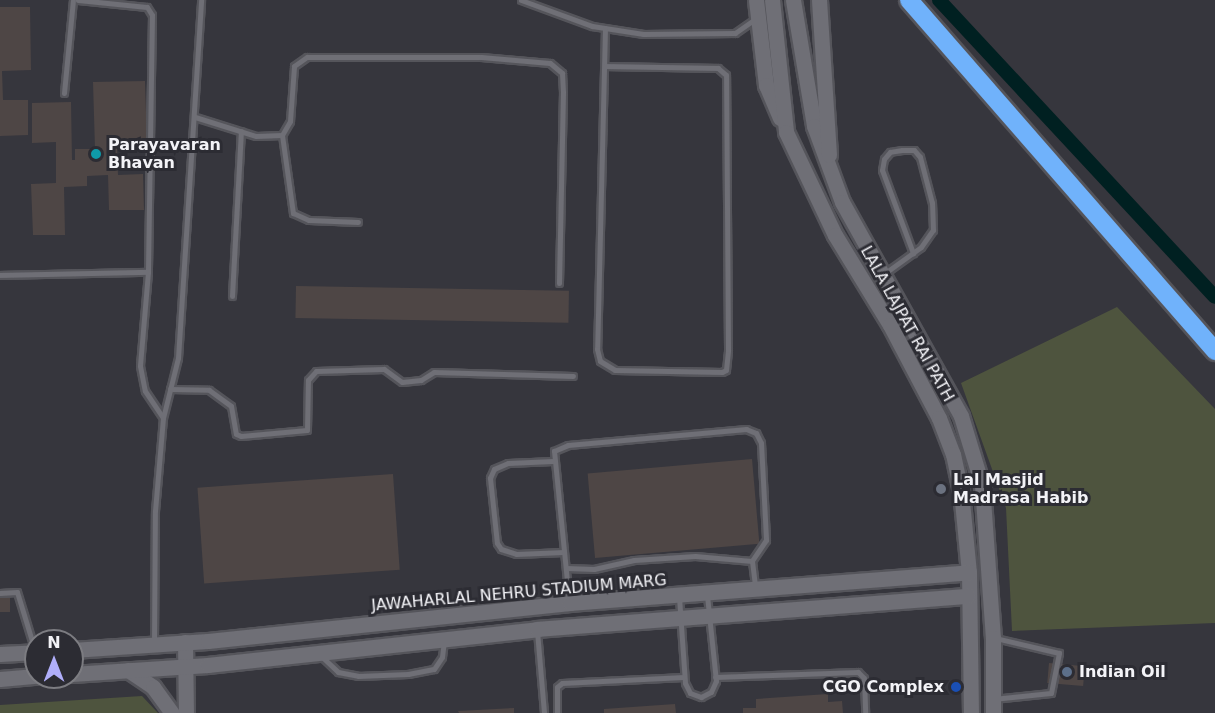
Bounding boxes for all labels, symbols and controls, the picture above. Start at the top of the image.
place label: Parayavaran Bhavan [108,135,221,173]
marker: Parayavaran Bhavan [89,147,103,161]
street label: LALA LAJPAT RAI PATH [856,243,958,405]
place label: Lal Masjid Madrasa Habib [953,470,1088,508]
marker: Lal Masjid Madrasa Habib [934,482,948,496]
street label: JAWAHARLAL NEHRU STADIUM MARG [371,571,667,615]
north arrow [24,629,84,689]
text: N [47,633,61,652]
place label: Indian Oil [1079,662,1166,682]
marker: Indian Oil [1060,665,1074,679]
place label: CGO Complex [822,677,944,697]
marker: CGO Complex [949,680,963,694]

